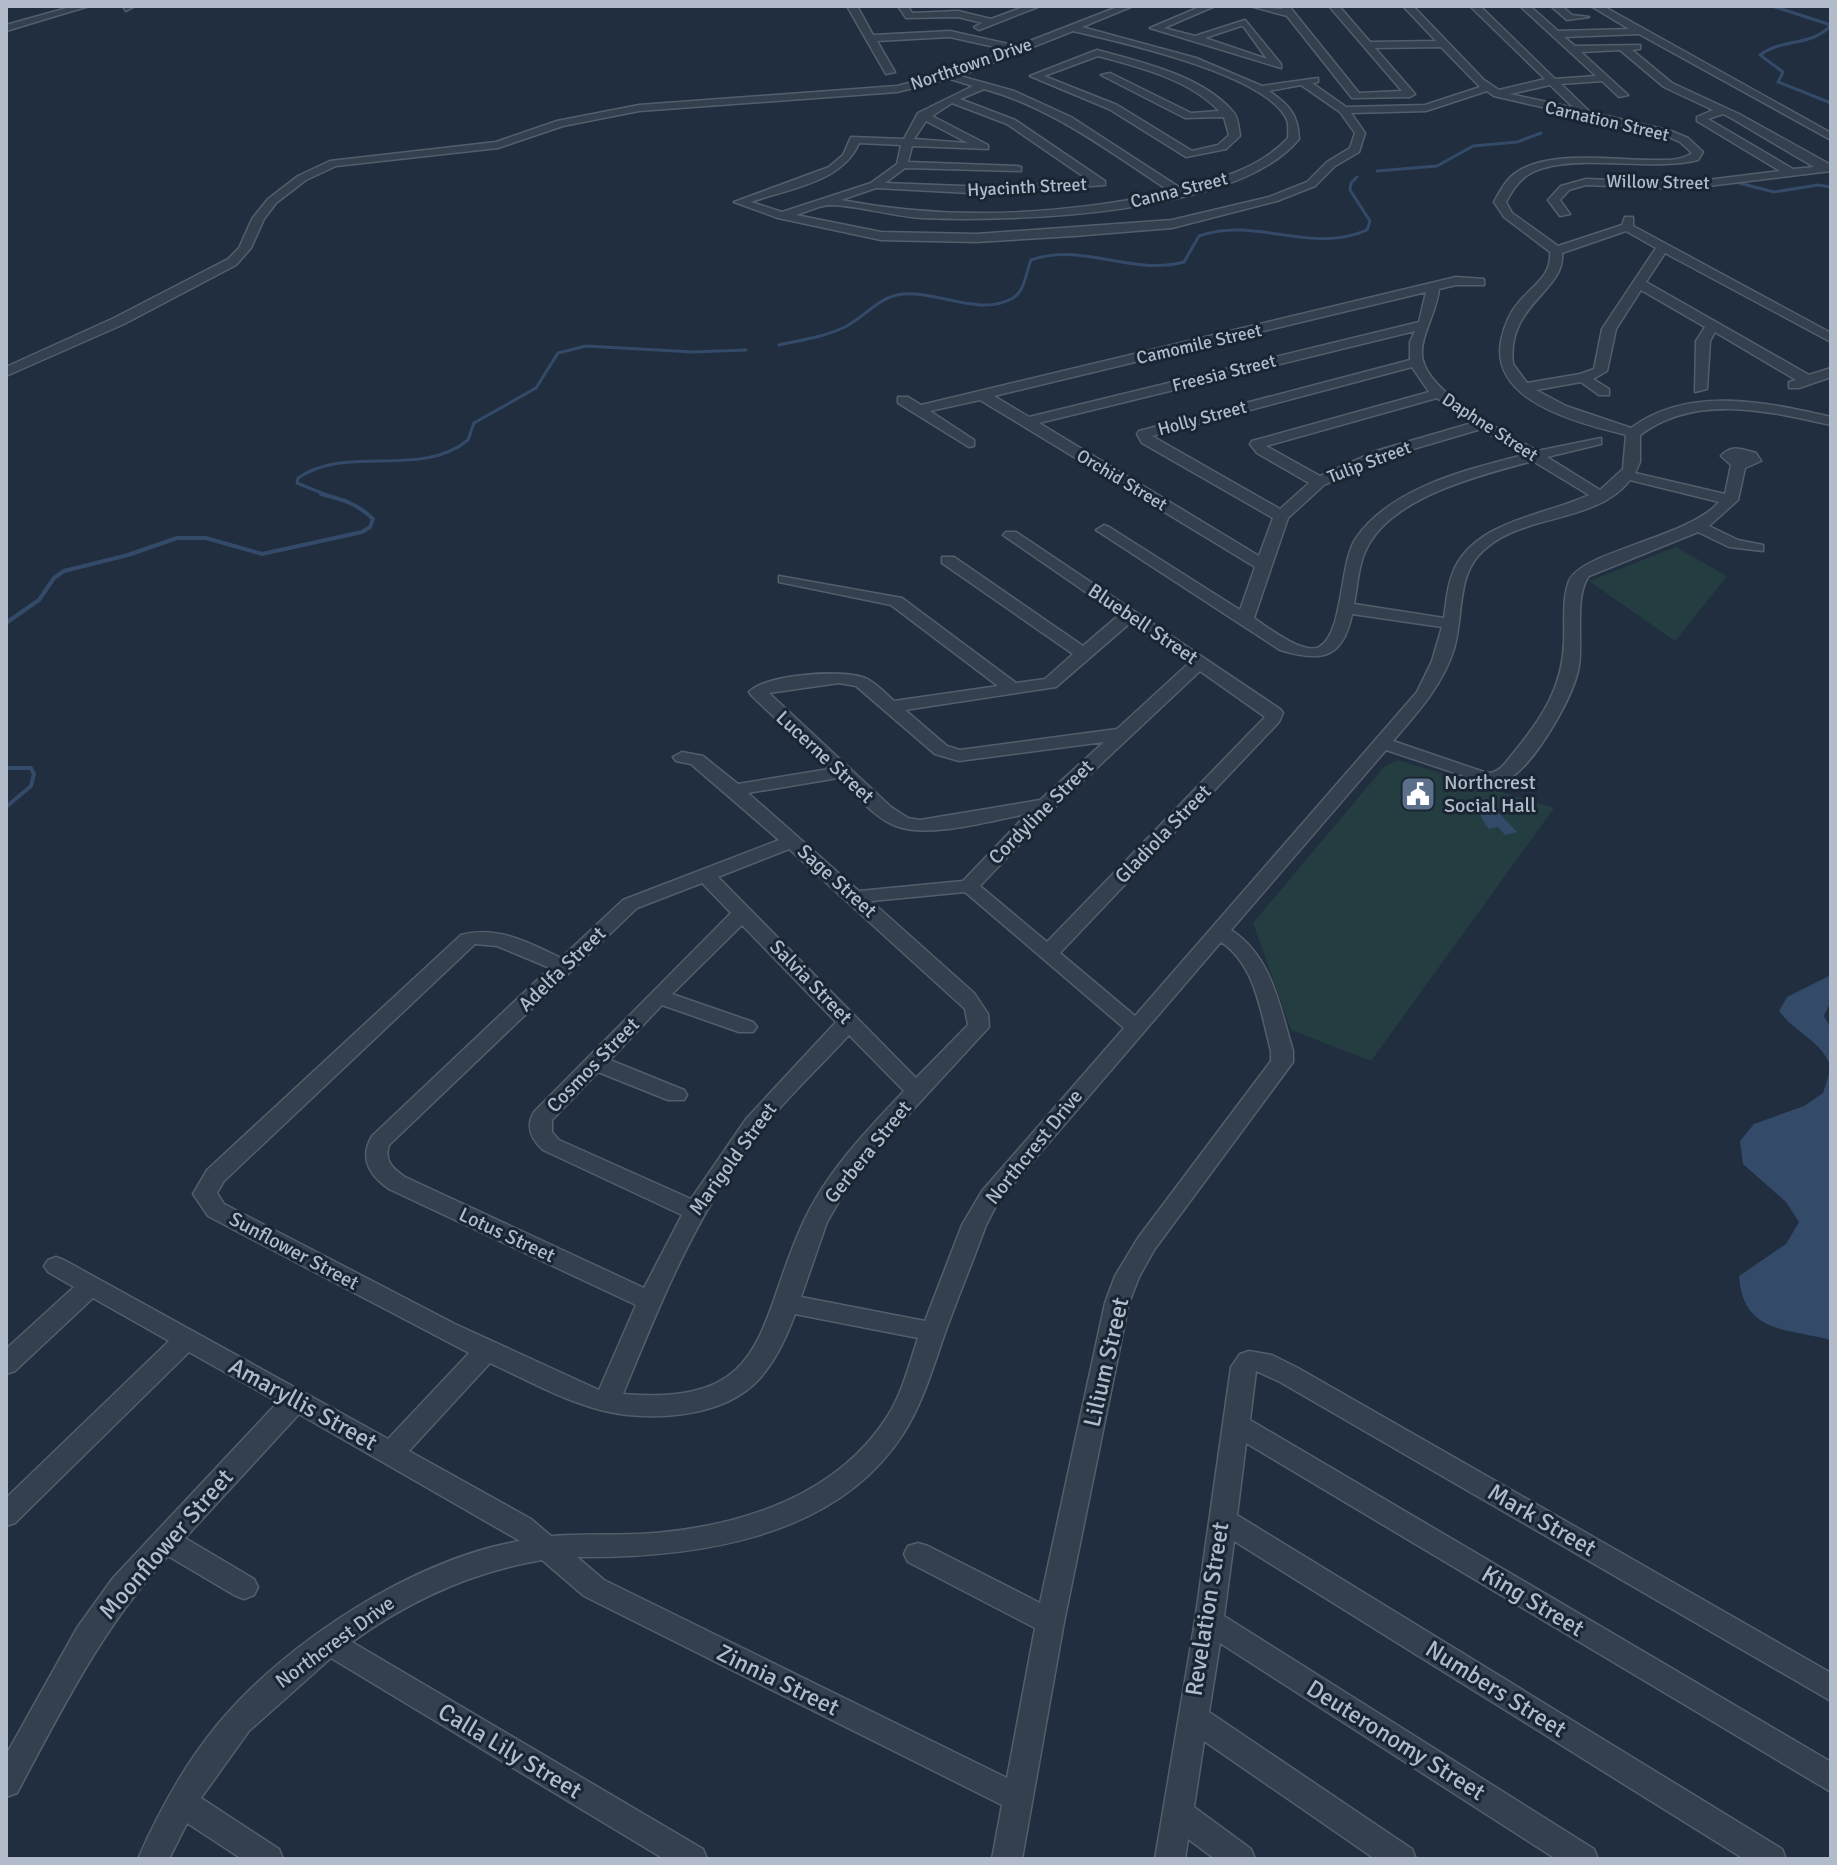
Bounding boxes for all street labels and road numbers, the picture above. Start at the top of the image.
street label: Northtown Drive [907,33,1035,95]
street label: Carnation Street [1543,96,1671,146]
street label: Canna Street [1128,167,1230,213]
street label: Willow Street [1606,170,1710,194]
street label: Hyacinth Street [967,173,1087,201]
street label: Camomile Street [1134,319,1264,369]
street label: Freesia Street [1170,349,1278,397]
street label: Daphne Street [1438,388,1542,466]
street label: Holly Street [1155,396,1249,440]
street label: Tulip Street [1324,436,1414,488]
street label: Orchid Street [1073,444,1171,516]
street label: Bluebell Street [1083,578,1203,670]
street label: Lucerne Street [771,705,879,809]
street label: Cordyline Street [983,754,1099,870]
street label: Gladiola Street [1110,779,1216,889]
street label: Sage Street [792,839,882,923]
street label: Adelfa Street [513,921,611,1017]
street label: Salvia Street [765,935,857,1029]
street label: Cosmos Street [541,1012,645,1118]
street label: Northcrest Drive [980,1084,1088,1210]
street label: Gerbera Street [819,1096,917,1208]
street label: Marigold Street [684,1098,782,1220]
street label: Lotus Street [455,1202,559,1268]
street label: Sunflower Street [225,1206,363,1296]
street label: Lilium Street [1077,1294,1135,1430]
street label: Amaryllis Street [223,1351,383,1457]
street label: Moonflower Street [92,1462,240,1626]
street label: Mark Street [1482,1477,1602,1563]
street label: Revelation Street [1178,1520,1236,1698]
street label: King Street [1476,1559,1590,1643]
street label: Northcrest Drive [271,1590,399,1694]
street label: Numbers Street [1420,1634,1572,1744]
street label: Zinnia Street [712,1637,844,1723]
street label: Deuteronomy Street [1301,1673,1491,1807]
street label: Calla Lily Street [433,1696,587,1806]

